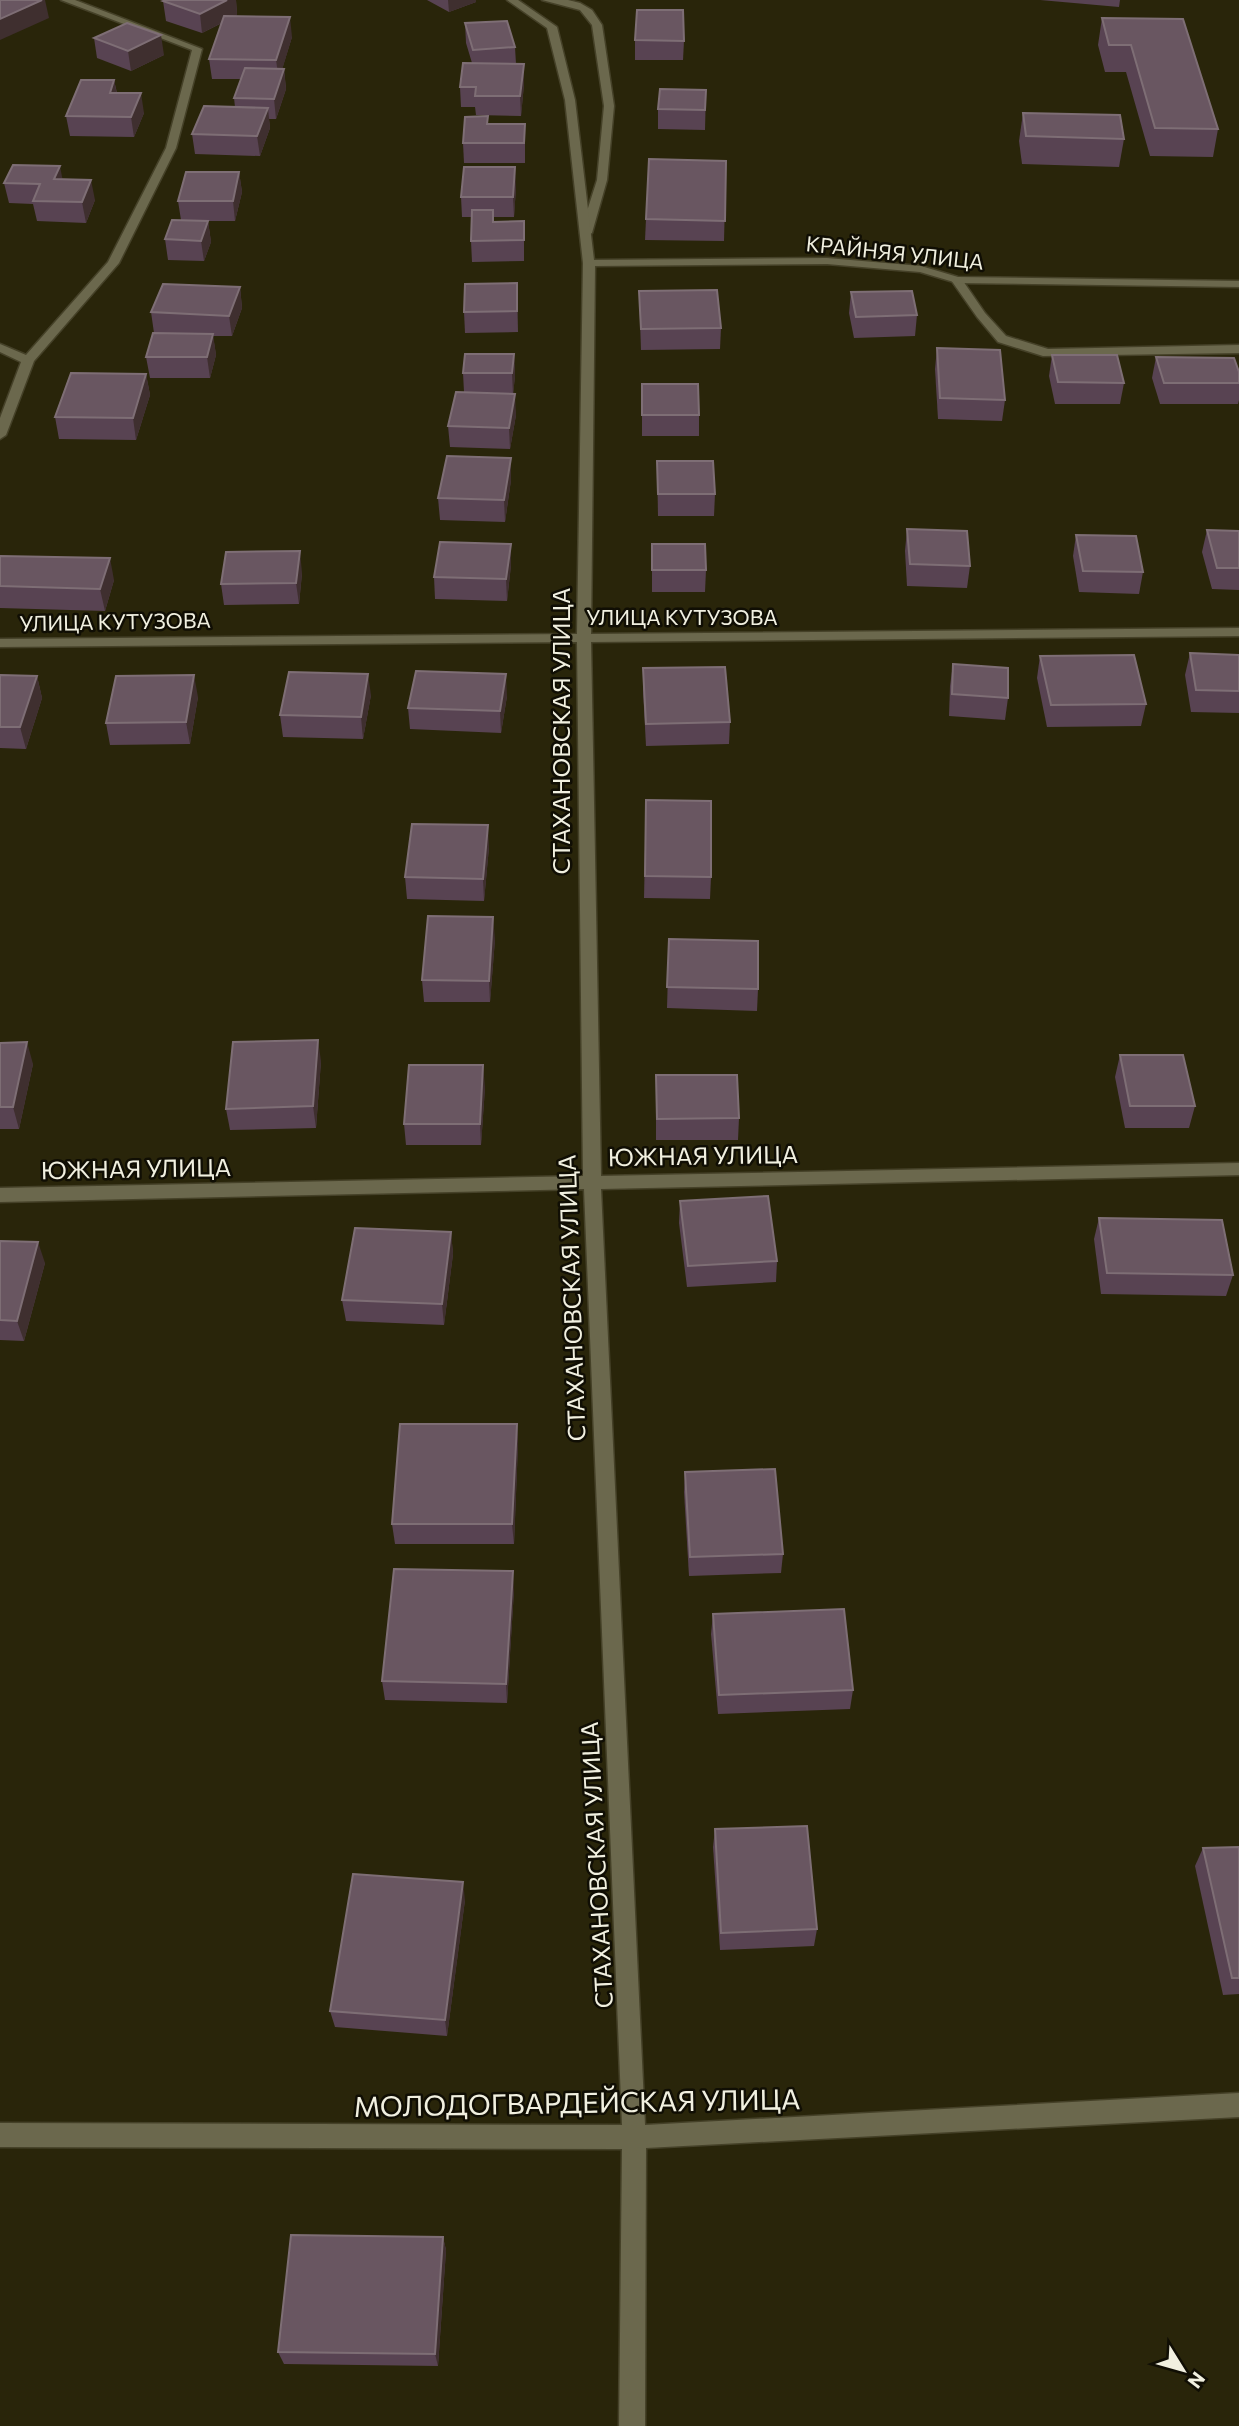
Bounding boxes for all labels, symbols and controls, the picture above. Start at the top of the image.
street label: КРАЙНЯЯ УЛИЦА [805,230,985,274]
street label: СТАХАНОВСКАЯ УЛИЦА [546,587,575,875]
street label: УЛИЦА КУТУЗОВА [586,604,778,629]
street label: УЛИЦА КУТУЗОВА [19,607,211,635]
street label: ЮЖНАЯ УЛИЦА [608,1139,798,1171]
street label: ЮЖНАЯ УЛИЦА [41,1152,231,1184]
street label: СТАХАНОВСКАЯ УЛИЦА [552,1154,590,1442]
street label: СТАХАНОВСКАЯ УЛИЦА [574,1721,618,2009]
street label: МОЛОДОГВАРДЕЙСКАЯ УЛИЦА [353,2081,801,2123]
north arrow [1148,2335,1218,2405]
text: N [1183,2368,1210,2393]

